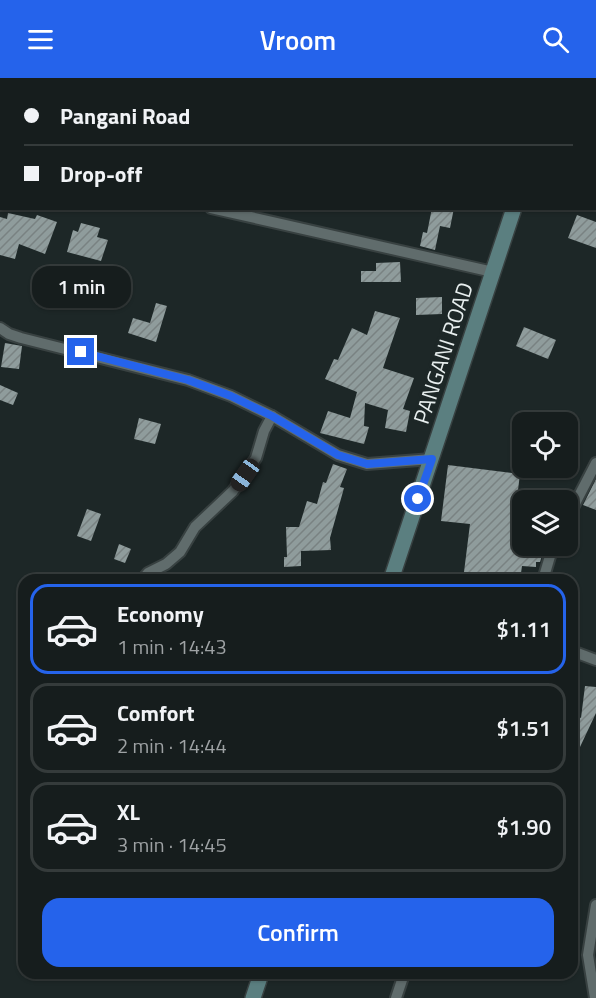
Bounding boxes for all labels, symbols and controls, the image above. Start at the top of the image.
text: Vroom [260,19,336,60]
icon: menu [24,23,57,56]
icon: search [539,23,572,56]
text: Pangani Road [60,99,190,133]
text: Drop-off [60,157,142,191]
callout: 1 min [32,265,130,307]
text: 1 min [57,271,106,302]
street label: PANGANI ROAD [404,278,482,428]
route end [67,338,94,365]
map controls [512,412,578,556]
button: locate [512,412,578,478]
car [227,455,263,495]
route start [404,485,431,512]
button: layers [512,490,578,556]
text: Economy [117,597,204,631]
icon: car [45,602,99,656]
text: $1.11 [496,612,551,646]
text: 1 min · 14:43 [117,631,227,662]
text: Comfort [117,696,195,730]
icon: car [45,701,99,755]
text: $1.51 [496,711,551,745]
text: 2 min · 14:44 [117,730,227,761]
text: XL [117,795,140,829]
icon: car [45,800,99,854]
text: $1.90 [496,810,551,844]
text: 3 min · 14:45 [117,829,227,860]
button: Confirm [42,898,554,967]

